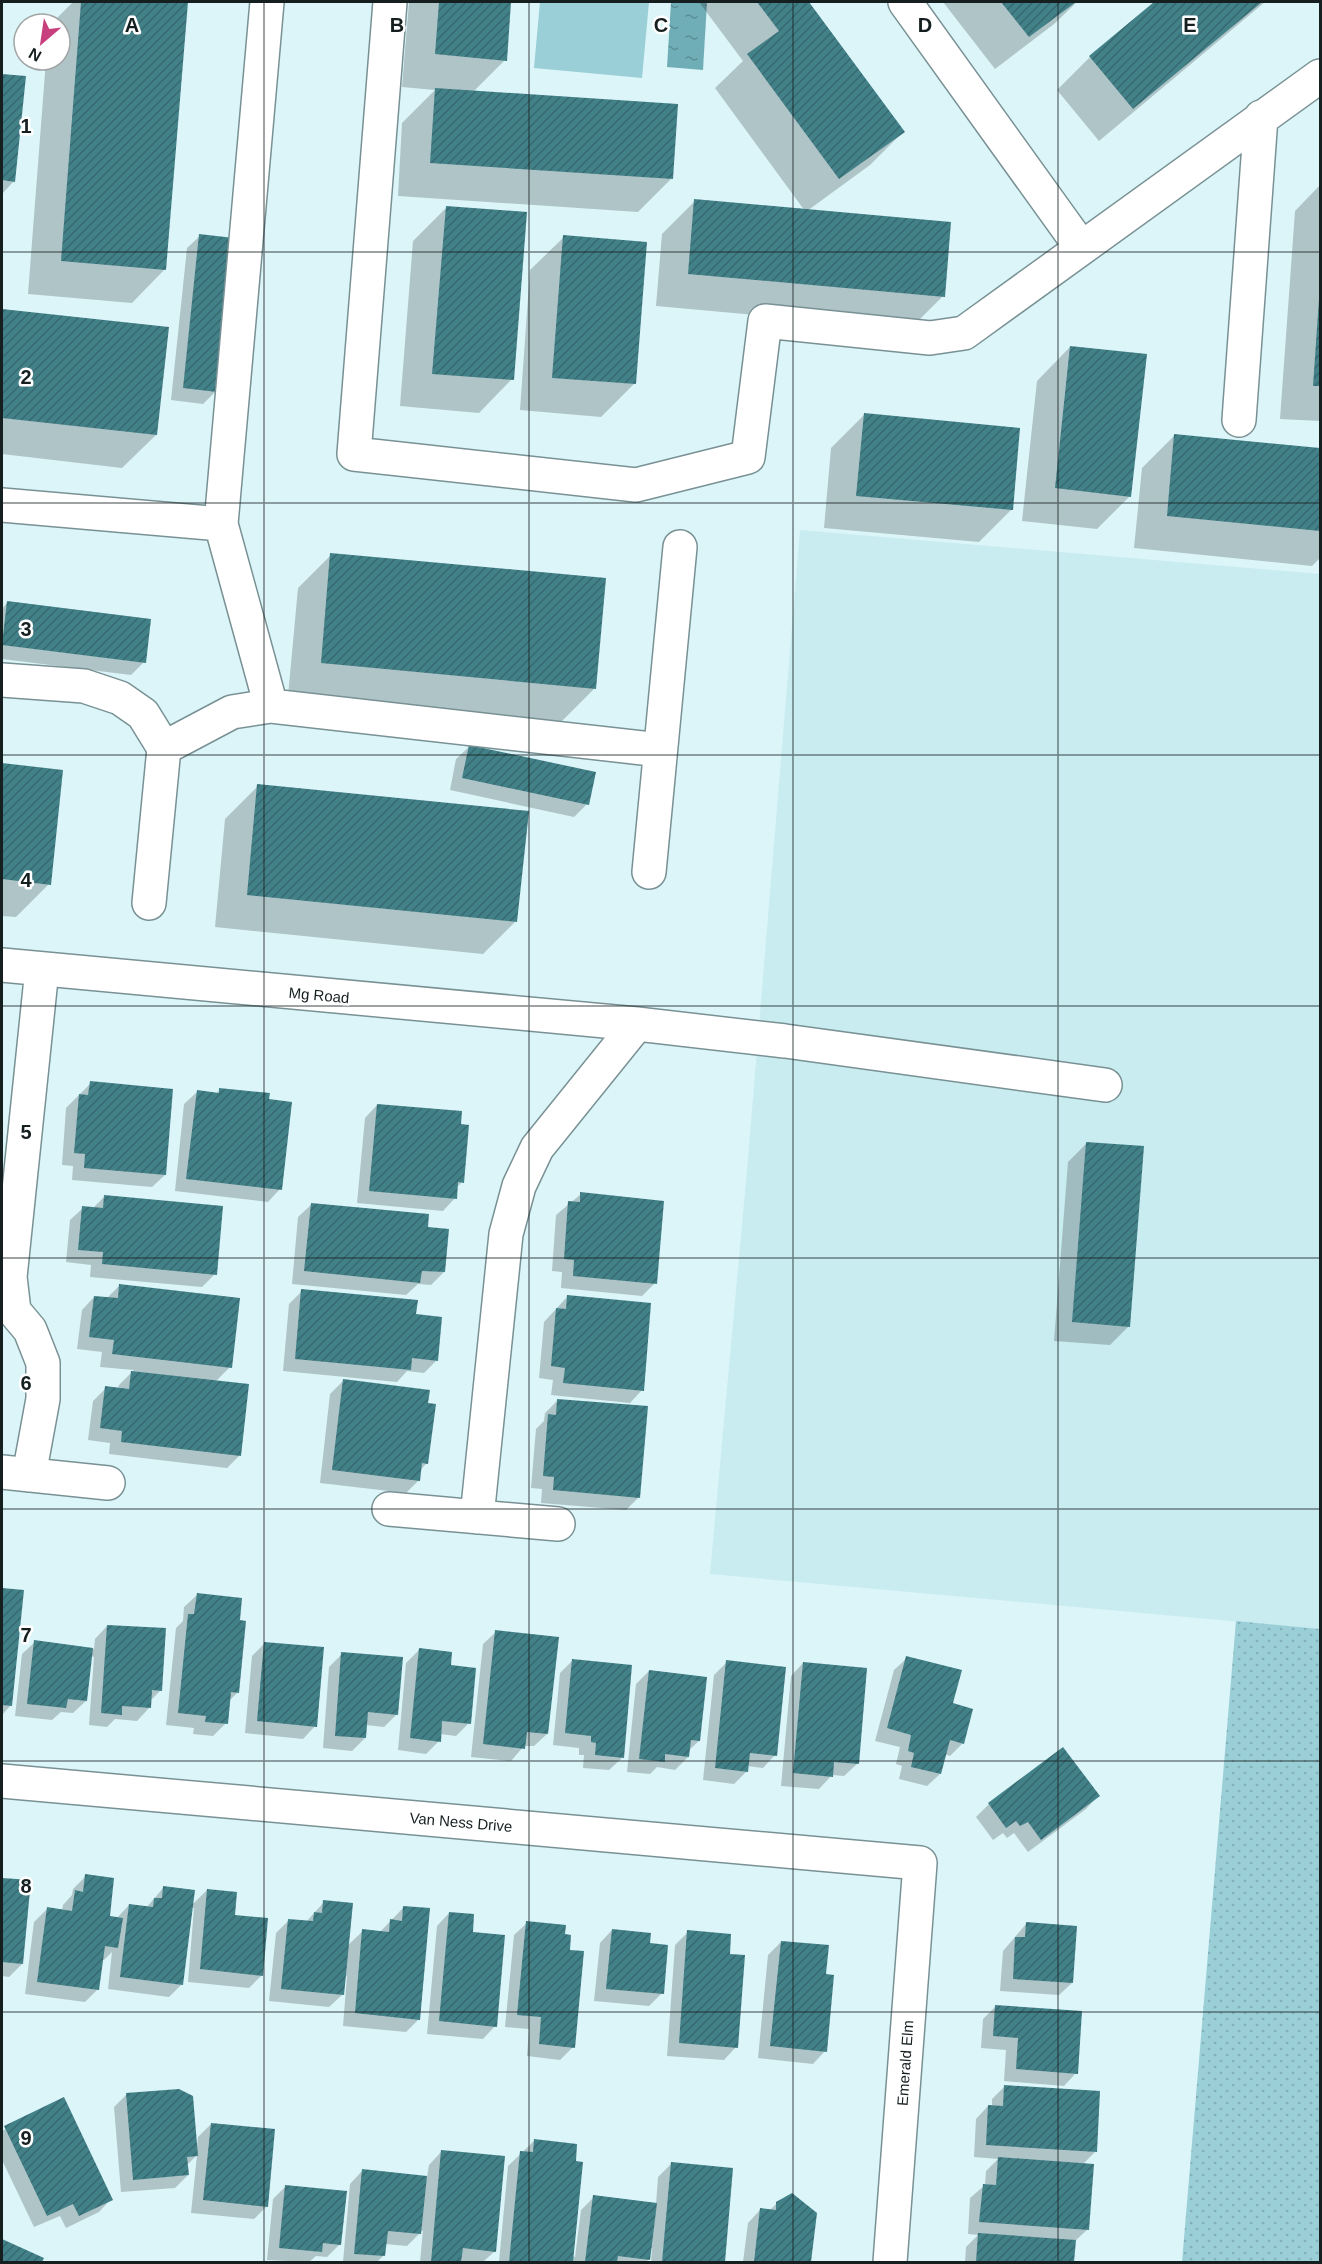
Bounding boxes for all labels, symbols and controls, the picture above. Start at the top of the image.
north arrow [12,12,72,72]
text: A [125,14,139,36]
text: B [390,14,404,36]
text: C [654,14,668,36]
text: D [918,14,932,36]
text: E [1183,14,1197,36]
text: N [26,44,44,65]
text: 1 [20,115,32,137]
text: 2 [20,366,32,388]
text: 3 [20,618,32,640]
text: 4 [20,869,32,891]
street label: Mg Road [288,984,350,1006]
text: 5 [20,1121,32,1143]
text: 6 [20,1372,32,1394]
text: 7 [20,1624,32,1646]
street label: Van Ness Drive [409,1809,513,1835]
text: 8 [20,1875,32,1897]
street label: Emerald Elm [894,2020,916,2106]
text: 9 [20,2127,32,2149]

